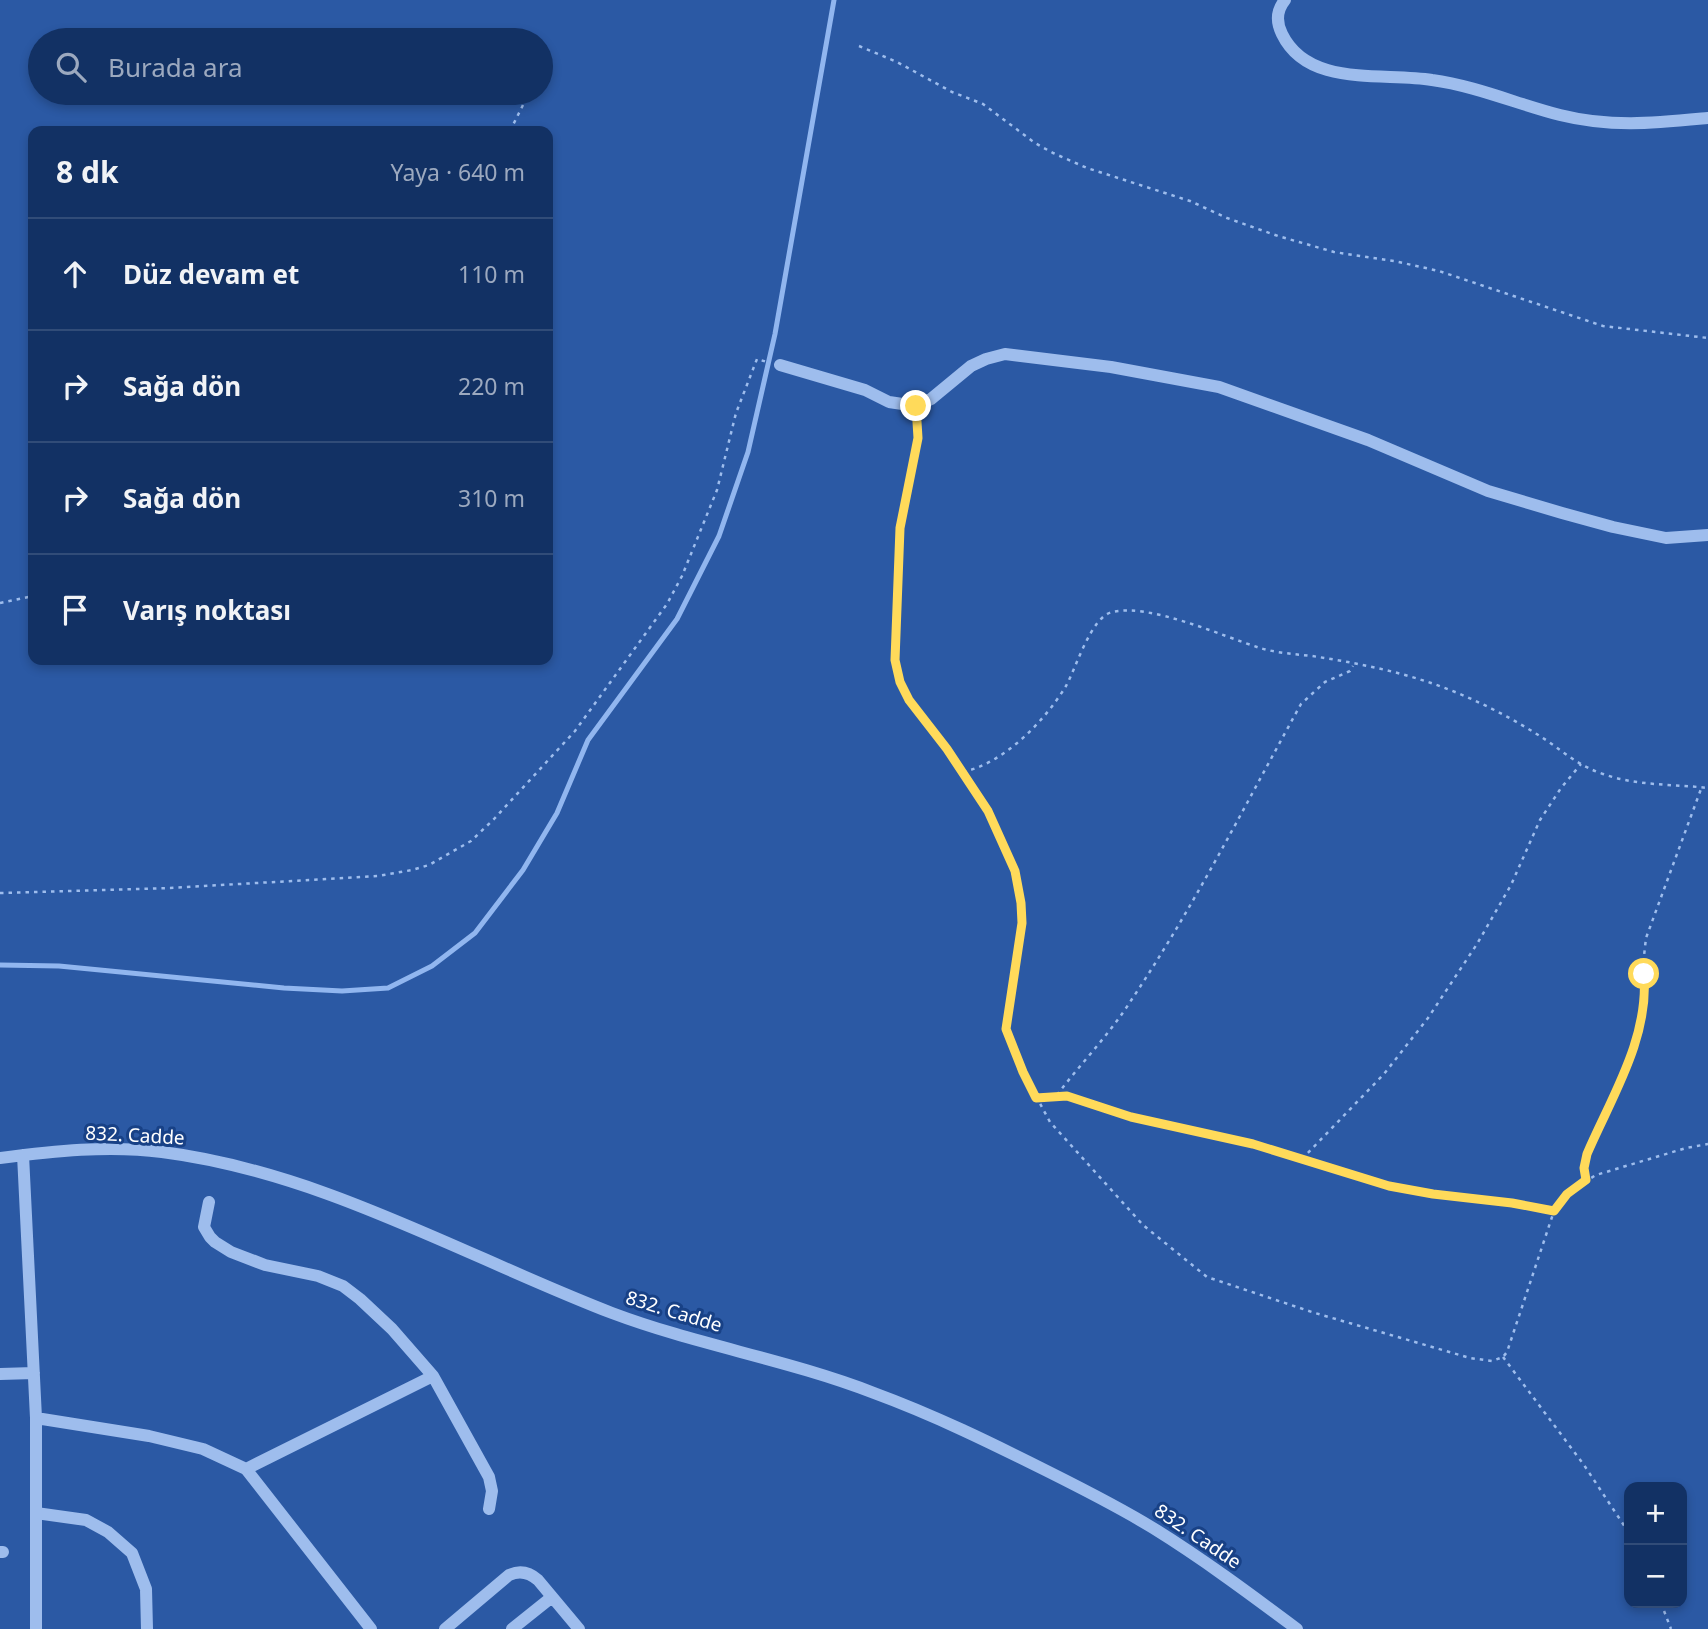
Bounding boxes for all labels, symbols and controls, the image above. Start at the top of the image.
search box [28,28,553,105]
icon: search [52,48,90,86]
text: Burada ara [108,49,243,85]
text: 8 dk [56,151,119,192]
text: Yaya · 640 m [391,156,525,188]
icon: ahead [56,255,94,293]
text: Düz devam et [123,256,299,292]
text: 110 m [458,258,525,290]
icon: right [56,367,94,405]
text: Sağa dön [123,368,241,404]
text: 220 m [458,370,525,402]
route end [900,390,931,421]
icon: right [56,479,94,517]
text: Sağa dön [123,480,241,516]
text: 310 m [458,482,525,514]
icon: arrive [56,591,94,629]
text: Varış noktası [123,592,291,628]
route start [1628,958,1659,989]
street label: 832. Cadde [85,1119,185,1151]
street label: 832. Cadde [623,1284,725,1338]
map controls [1624,1482,1687,1608]
button: + [1624,1482,1687,1545]
street label: 832. Cadde [1150,1497,1246,1575]
button: − [1624,1545,1687,1608]

